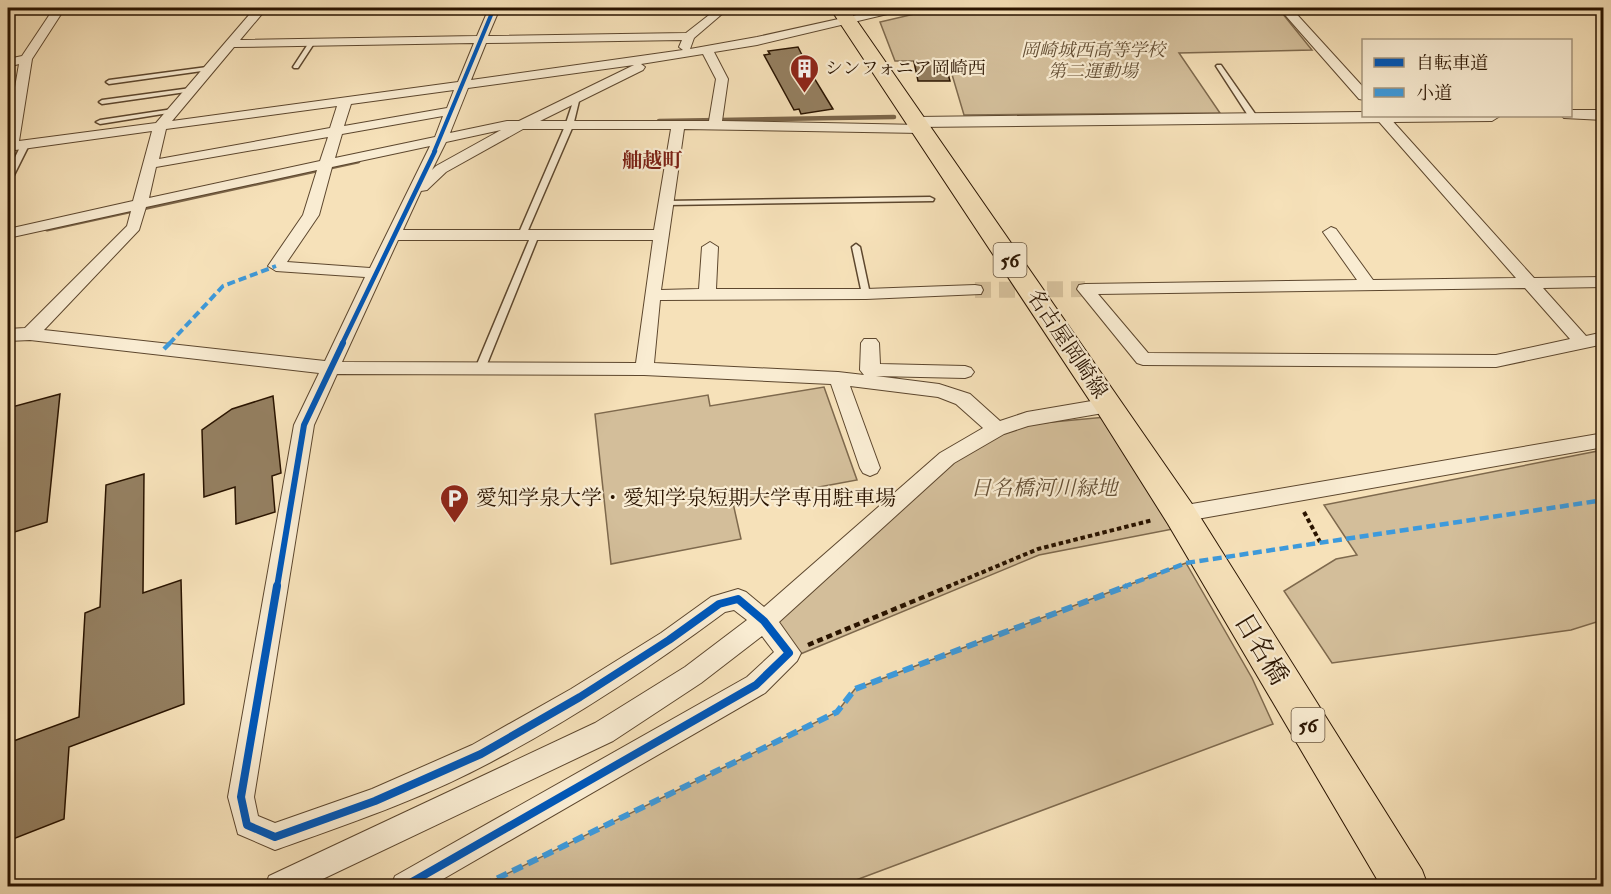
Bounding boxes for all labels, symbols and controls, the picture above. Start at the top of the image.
park label: 岡崎城西高等学校 第二運動場 [1021,39,1168,83]
legend [1362,39,1572,117]
building icon: シンフォニア岡崎西 [788,52,820,94]
text: 自転車道 [1416,52,1488,75]
place label: シンフォニア岡崎西 [825,57,986,80]
text: 小道 [1416,82,1452,105]
district label: 舳越町 [622,148,683,173]
road number: 56 [994,243,1026,277]
street label: 名古屋岡崎線 [1021,284,1113,404]
park label: 日名橋河川緑地 [971,475,1119,502]
parking icon: 愛知学泉大学・愛知学泉短期大学専用駐車場 [439,482,471,524]
place label: 愛知学泉大学・愛知学泉短期大学専用駐車場 [476,485,896,512]
street label: 日名橋 [1227,607,1295,691]
road number: 56 [1292,708,1324,742]

